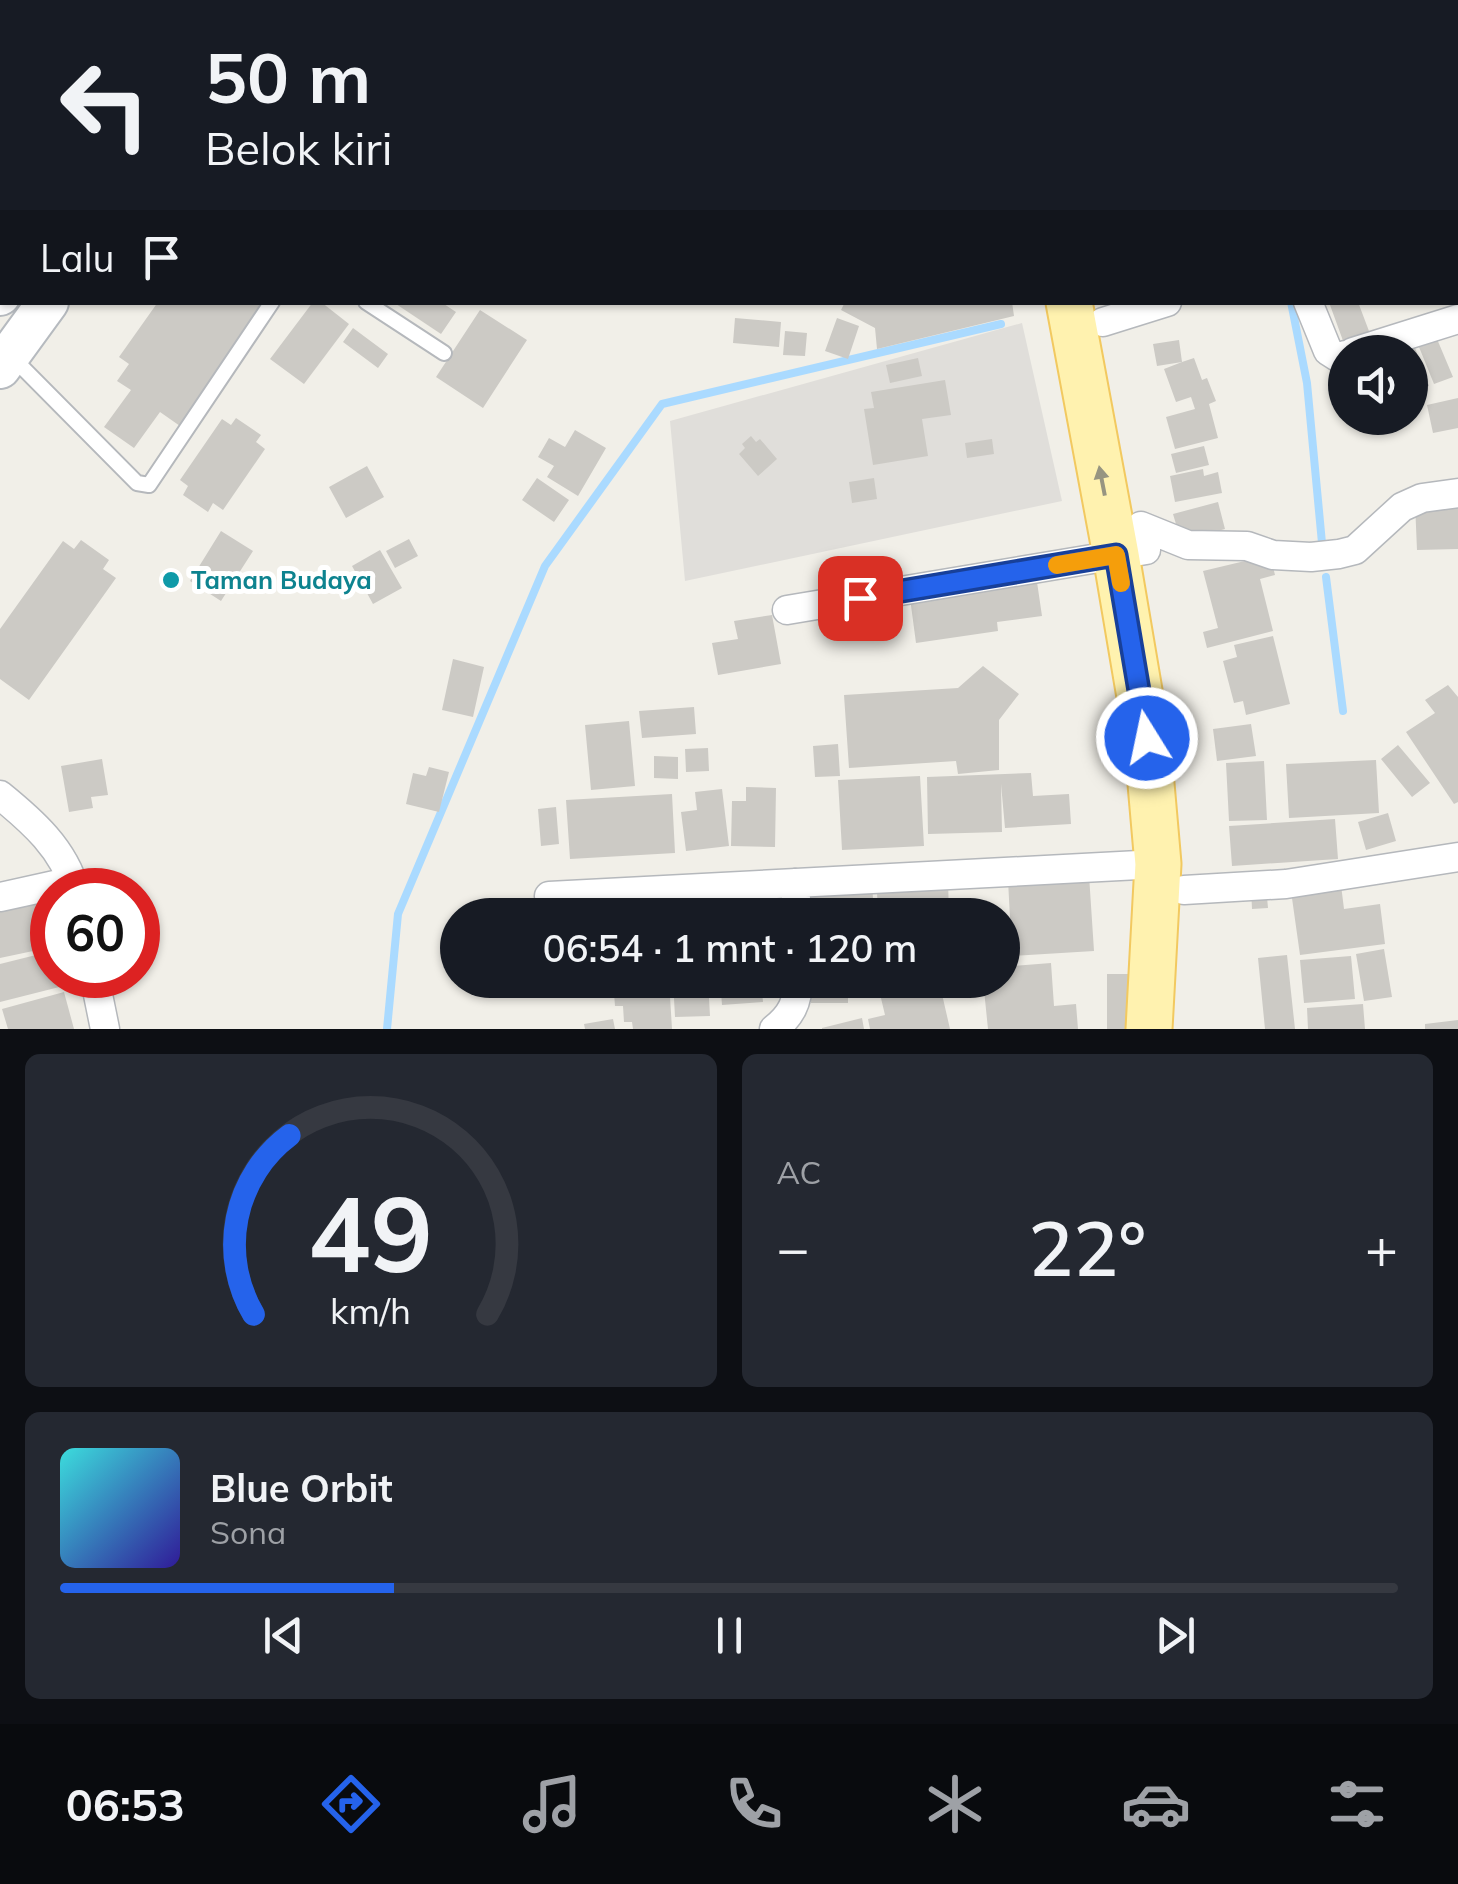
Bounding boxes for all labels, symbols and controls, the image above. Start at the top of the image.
text: 50 m [205,33,371,121]
icon: left [40,40,170,170]
text: Belok kiri [205,120,392,176]
icon: arrive [134,230,189,285]
text: Lalu [40,234,114,282]
map controls [1328,335,1428,435]
button: sound [1328,335,1428,435]
one-way arrow [1094,465,1110,496]
pin [818,556,903,641]
place label: Taman Budaya [191,564,372,595]
marker: Taman Budaya [160,569,182,591]
icon: arrive [833,571,888,626]
position arrow [1095,686,1199,790]
speed limit sign: 60 [30,868,160,998]
text: 06:54 · 1 mnt · 120 m [543,924,917,972]
text: AC [777,1152,822,1192]
text: 49 [308,1167,433,1298]
text: 22° [1028,1201,1146,1295]
text: − [777,1213,810,1282]
text: + [1365,1213,1398,1282]
text: km/h [330,1288,411,1333]
text: Blue Orbit [210,1464,393,1512]
text: Sona [210,1512,286,1552]
icon: previous [256,1608,311,1663]
icon: pause [702,1608,757,1663]
icon: next [1148,1608,1203,1663]
icon: directions [316,1769,386,1839]
icon: music [517,1769,587,1839]
icon: phone [719,1769,789,1839]
icon: climate [920,1769,990,1839]
icon: car [1121,1769,1191,1839]
icon: filters [1322,1769,1392,1839]
text: 06:53 [66,1776,185,1832]

